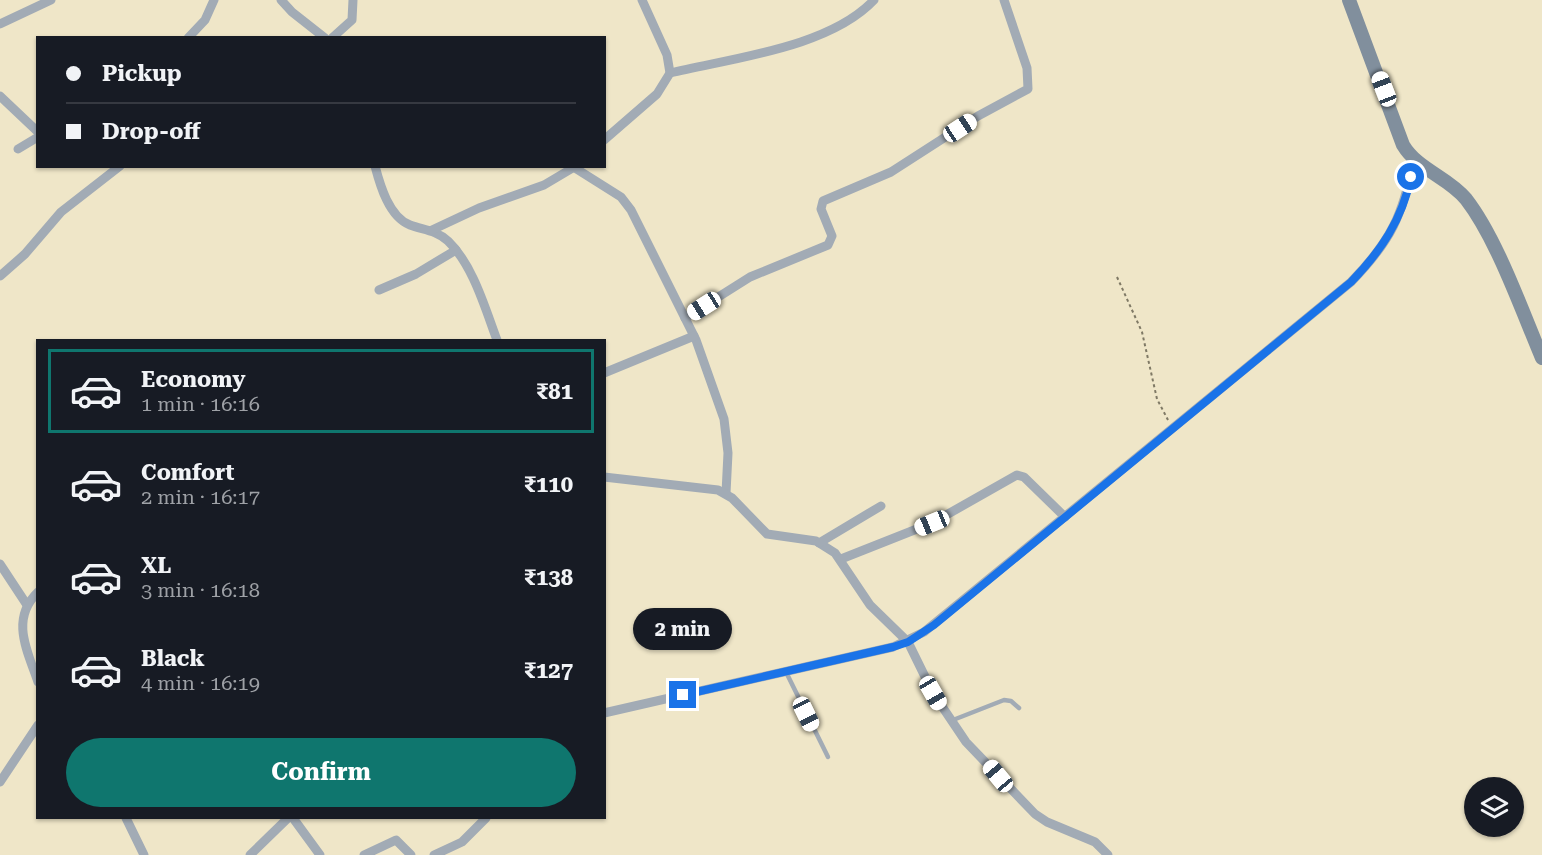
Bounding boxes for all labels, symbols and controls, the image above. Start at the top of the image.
text: Pickup [102,61,182,86]
car [1369,69,1399,109]
car [940,111,980,145]
text: Drop-off [102,119,200,144]
route start [1397,163,1424,190]
car [684,289,724,323]
icon: car [69,364,123,418]
text: Economy [141,367,245,392]
text: ₹81 [536,379,573,404]
text: 1 min · 16:16 [141,392,260,416]
icon: car [69,457,123,511]
text: Comfort [141,460,234,485]
text: ₹110 [524,472,573,497]
text: 2 min · 16:17 [141,485,260,509]
car [912,508,952,538]
icon: car [69,550,123,604]
text: XL [141,553,171,578]
text: ₹138 [524,565,573,590]
text: 3 min · 16:18 [141,578,260,602]
callout: 2 min [634,608,732,650]
text: 2 min [655,617,710,641]
icon: car [69,643,123,697]
text: Black [141,646,205,671]
text: ₹127 [524,658,573,683]
text: 4 min · 16:19 [141,671,260,695]
car [916,673,950,713]
route end [669,681,696,708]
car [790,694,822,734]
button: Confirm [66,738,576,807]
car [980,756,1016,796]
map controls [1464,777,1524,837]
button: layers [1464,777,1524,837]

